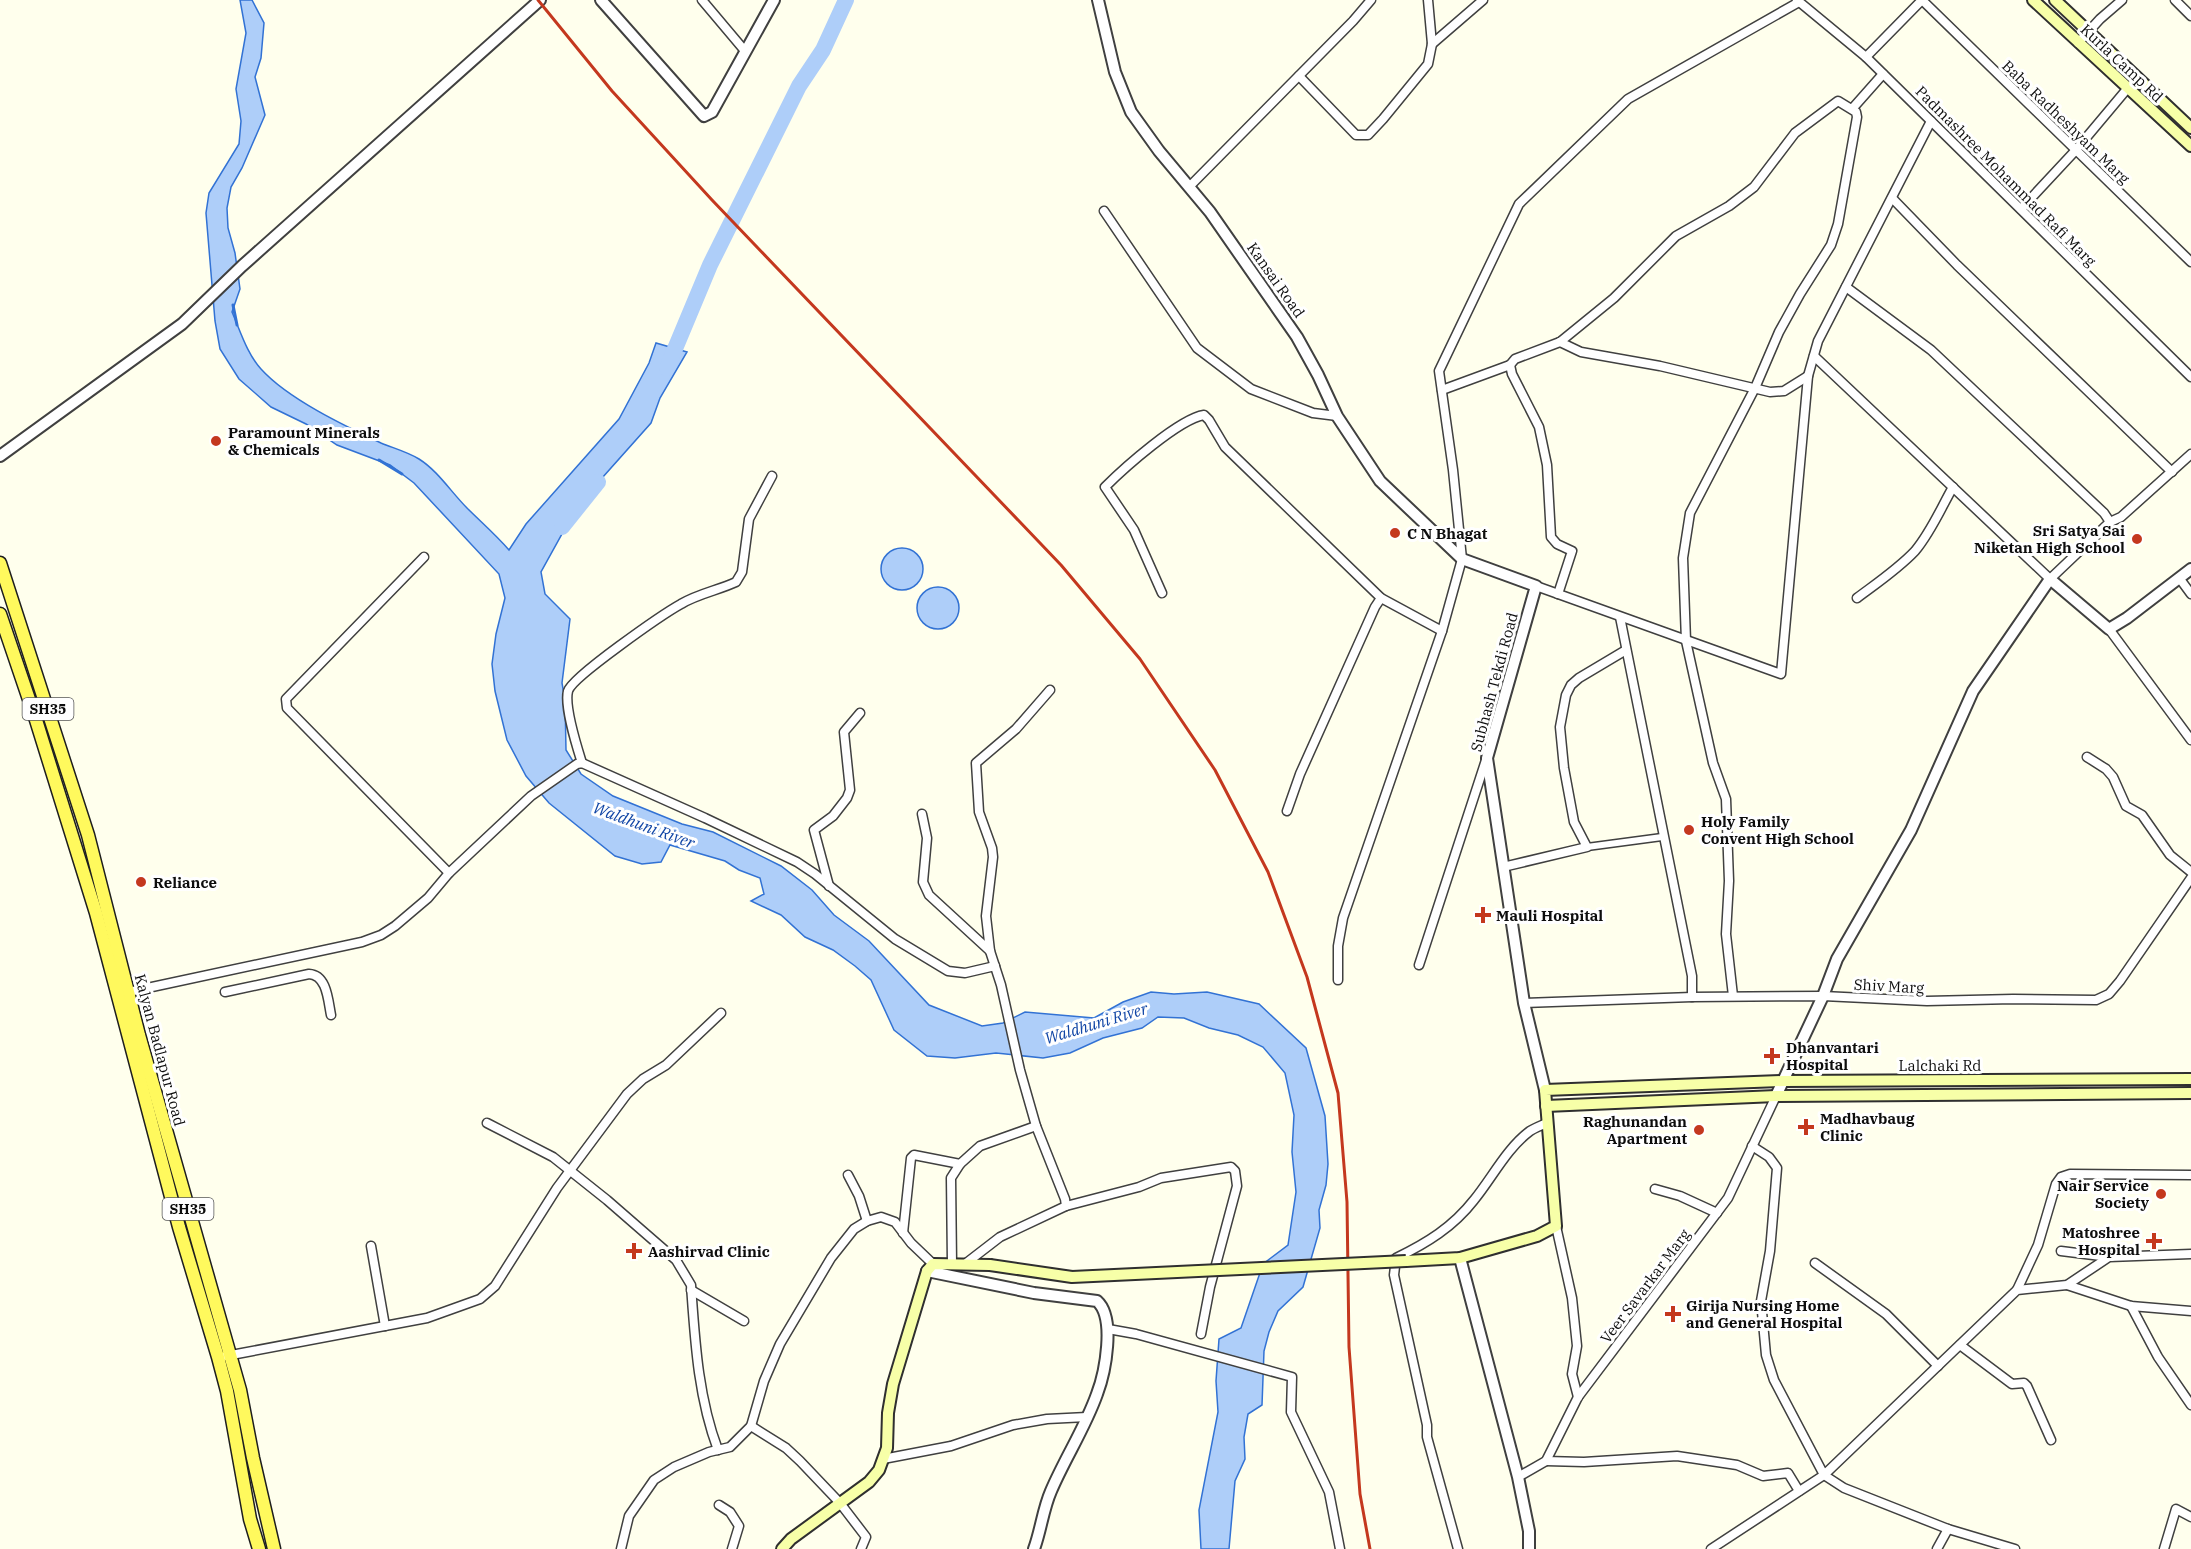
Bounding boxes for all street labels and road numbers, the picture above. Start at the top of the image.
street label: Kurla Camp Rd [2077,20,2167,106]
street label: Baba Radheshyam Marg [1998,56,2134,188]
street label: Padmashree Mohammad Rafi Marg [1912,82,2100,270]
street label: Kansai Road [1243,239,1309,321]
street label: Subhash Tekdi Road [1466,610,1522,754]
road number: SH35 [22,698,74,720]
street label: Kalyan Badlapur Road [131,972,189,1128]
street label: Shiv Marg [1853,975,1925,997]
street label: Lalchaki Rd [1899,1056,1981,1075]
road number: SH35 [162,1198,213,1220]
street label: Veer Savarkar Marg [1596,1225,1694,1347]

